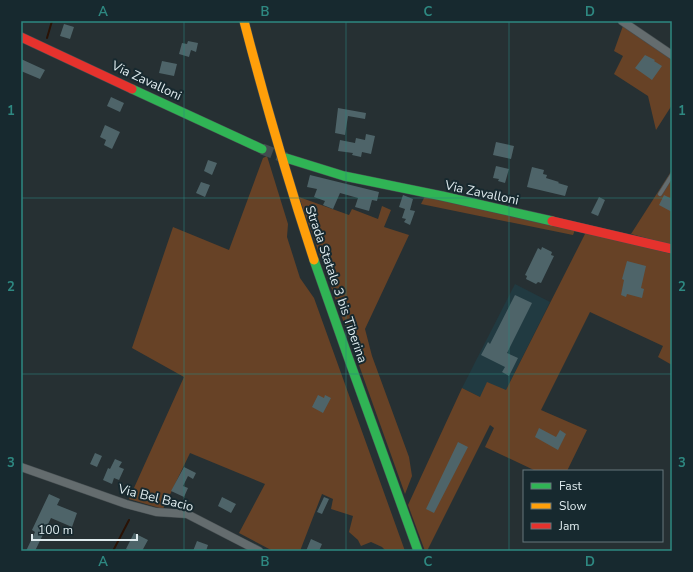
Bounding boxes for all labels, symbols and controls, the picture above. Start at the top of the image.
text: A [98,3,108,21]
text: B [261,3,270,21]
text: C [424,3,433,21]
text: D [585,3,595,21]
street label: Via Zavalloni [108,56,184,105]
text: 1 [7,102,15,120]
text: 1 [678,102,686,120]
street label: Via Zavalloni [442,176,520,210]
street label: Strada Statale 3 bis Tiberina [301,203,371,365]
text: 2 [7,278,15,296]
text: 2 [678,278,686,296]
text: 3 [7,454,15,472]
text: 3 [678,454,686,472]
legend [523,470,663,542]
text: Fast [559,478,582,494]
street label: Via Bel Bacio [115,480,195,516]
text: Slow [559,498,587,514]
scale bar [32,516,137,542]
text: Jam [558,518,580,534]
text: 100 m [38,522,73,538]
text: A [98,553,108,571]
text: B [261,553,270,571]
text: C [424,553,433,571]
text: D [585,553,595,571]

